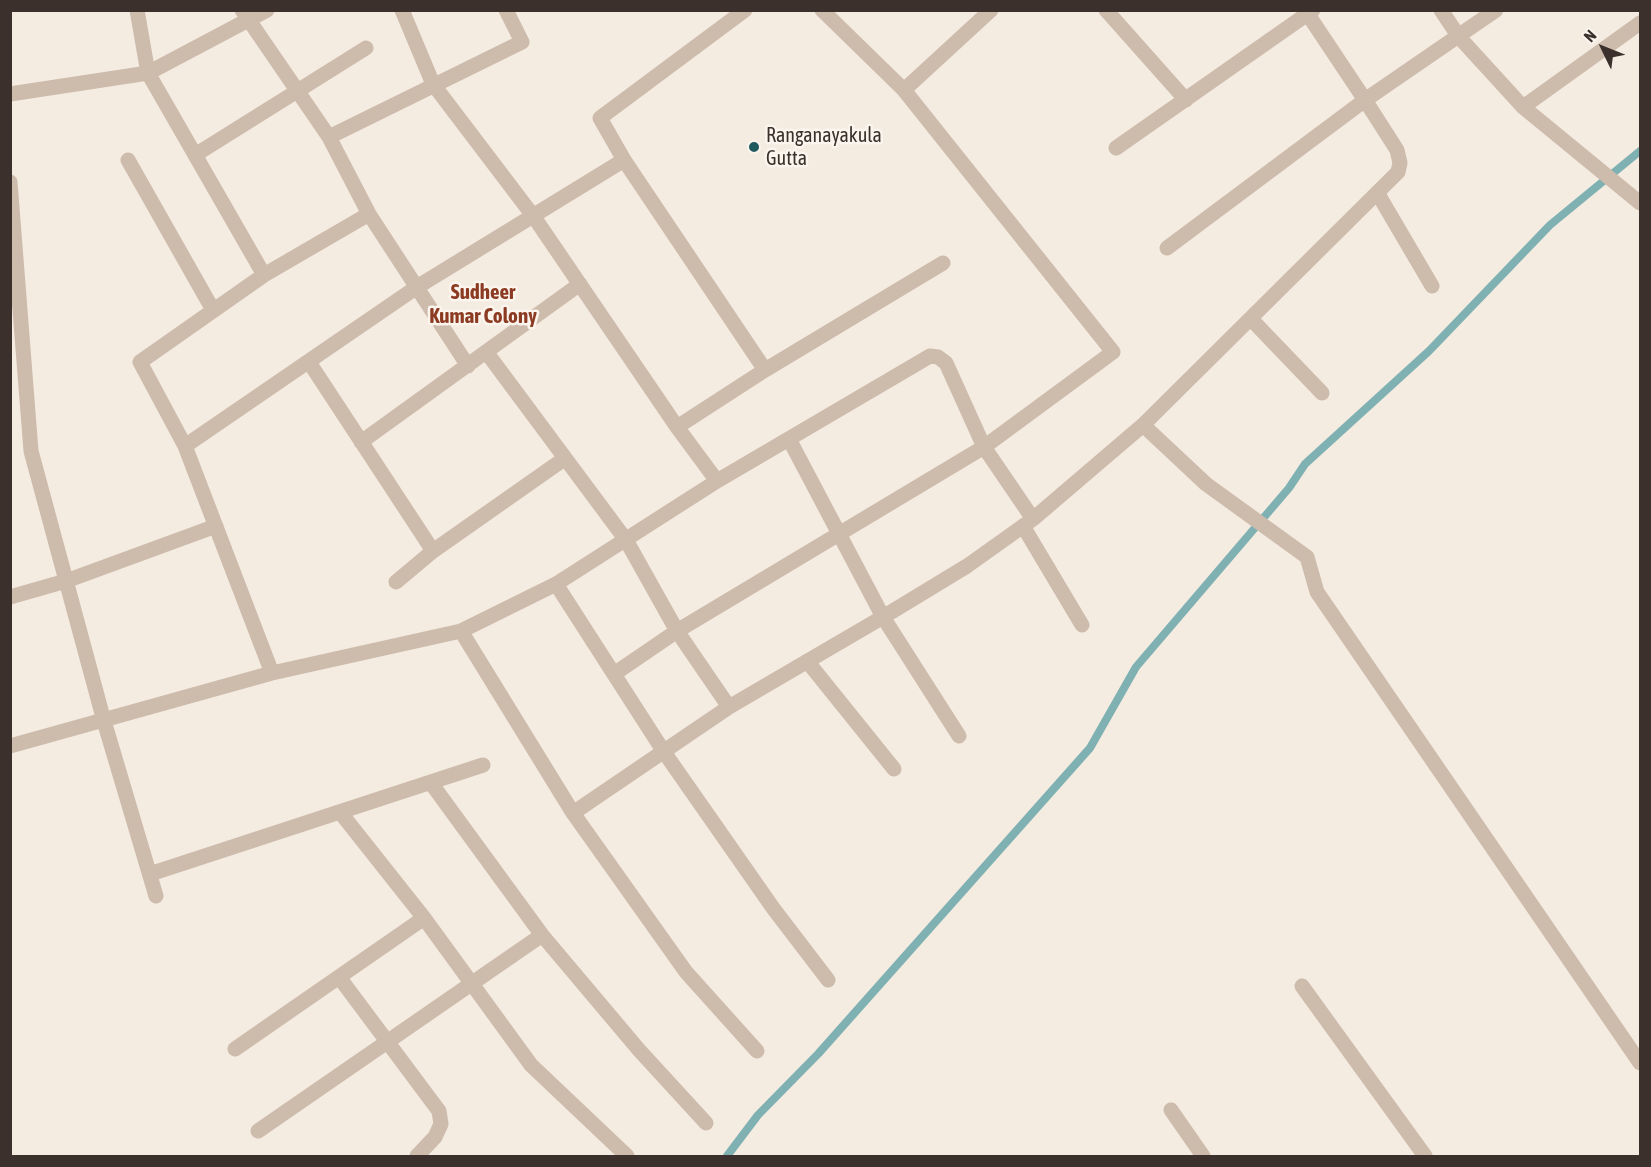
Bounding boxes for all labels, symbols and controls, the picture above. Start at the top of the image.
north arrow [1573,18,1633,78]
text: N [1580,26,1600,45]
place label: Ranganayakula Gutta [766,124,882,171]
marker: Ranganayakula Gutta [747,140,761,154]
district label: Sudheer Kumar Colony [429,279,537,329]

